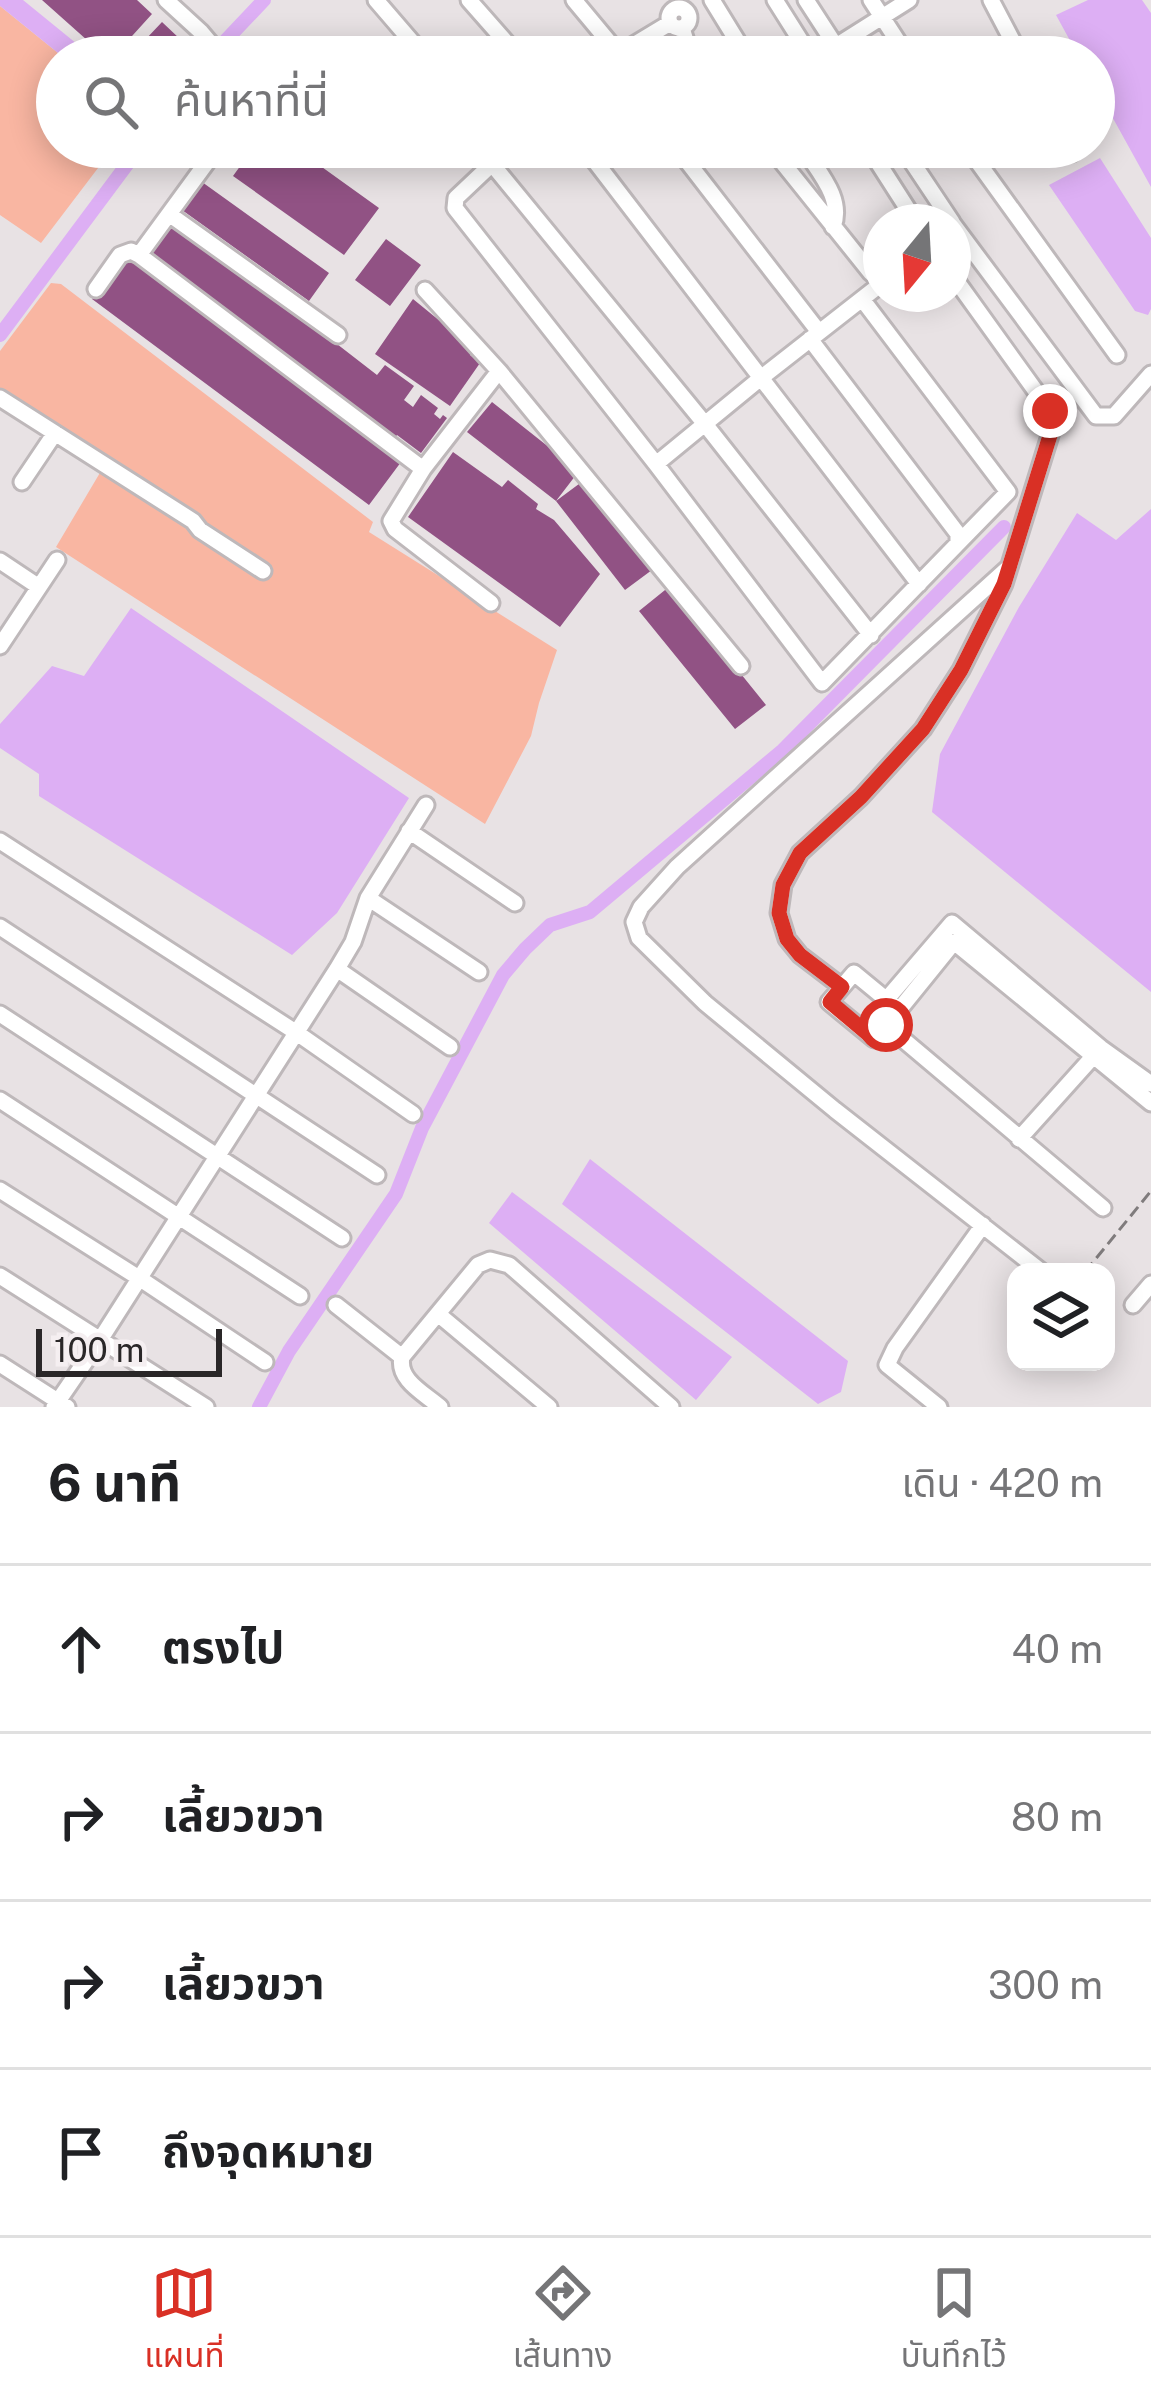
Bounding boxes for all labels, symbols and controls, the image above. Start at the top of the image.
search box [36,36,1115,168]
icon: search [78,69,144,135]
text: ค้นหาที่นี่ [174,73,329,126]
north arrow [863,204,971,312]
route end [1023,384,1077,438]
route start [859,998,913,1052]
map controls [1007,1263,1115,1371]
button: layers [1007,1263,1115,1371]
scale bar [36,1323,222,1376]
text: 100 m [54,1331,144,1369]
text: 6 นาที [48,1453,181,1512]
text: เดิน · 420 m [901,1460,1103,1506]
icon: ahead [48,1616,114,1682]
text: ตรงไป [162,1620,284,1673]
text: 40 m [1011,1626,1103,1672]
icon: right [48,1784,114,1850]
text: เลี้ยวขวา [162,1788,325,1841]
text: 80 m [1011,1794,1103,1840]
icon: right [48,1952,114,2018]
text: เลี้ยวขวา [162,1956,325,2009]
text: 300 m [988,1962,1103,2008]
icon: arrive [48,2120,114,2186]
text: ถึงจุดหมาย [162,2124,374,2177]
tab: แผนที่ [144,2260,225,2382]
tab: เส้นทาง [513,2260,613,2382]
tab: บันทึกไว้ [901,2260,1007,2382]

